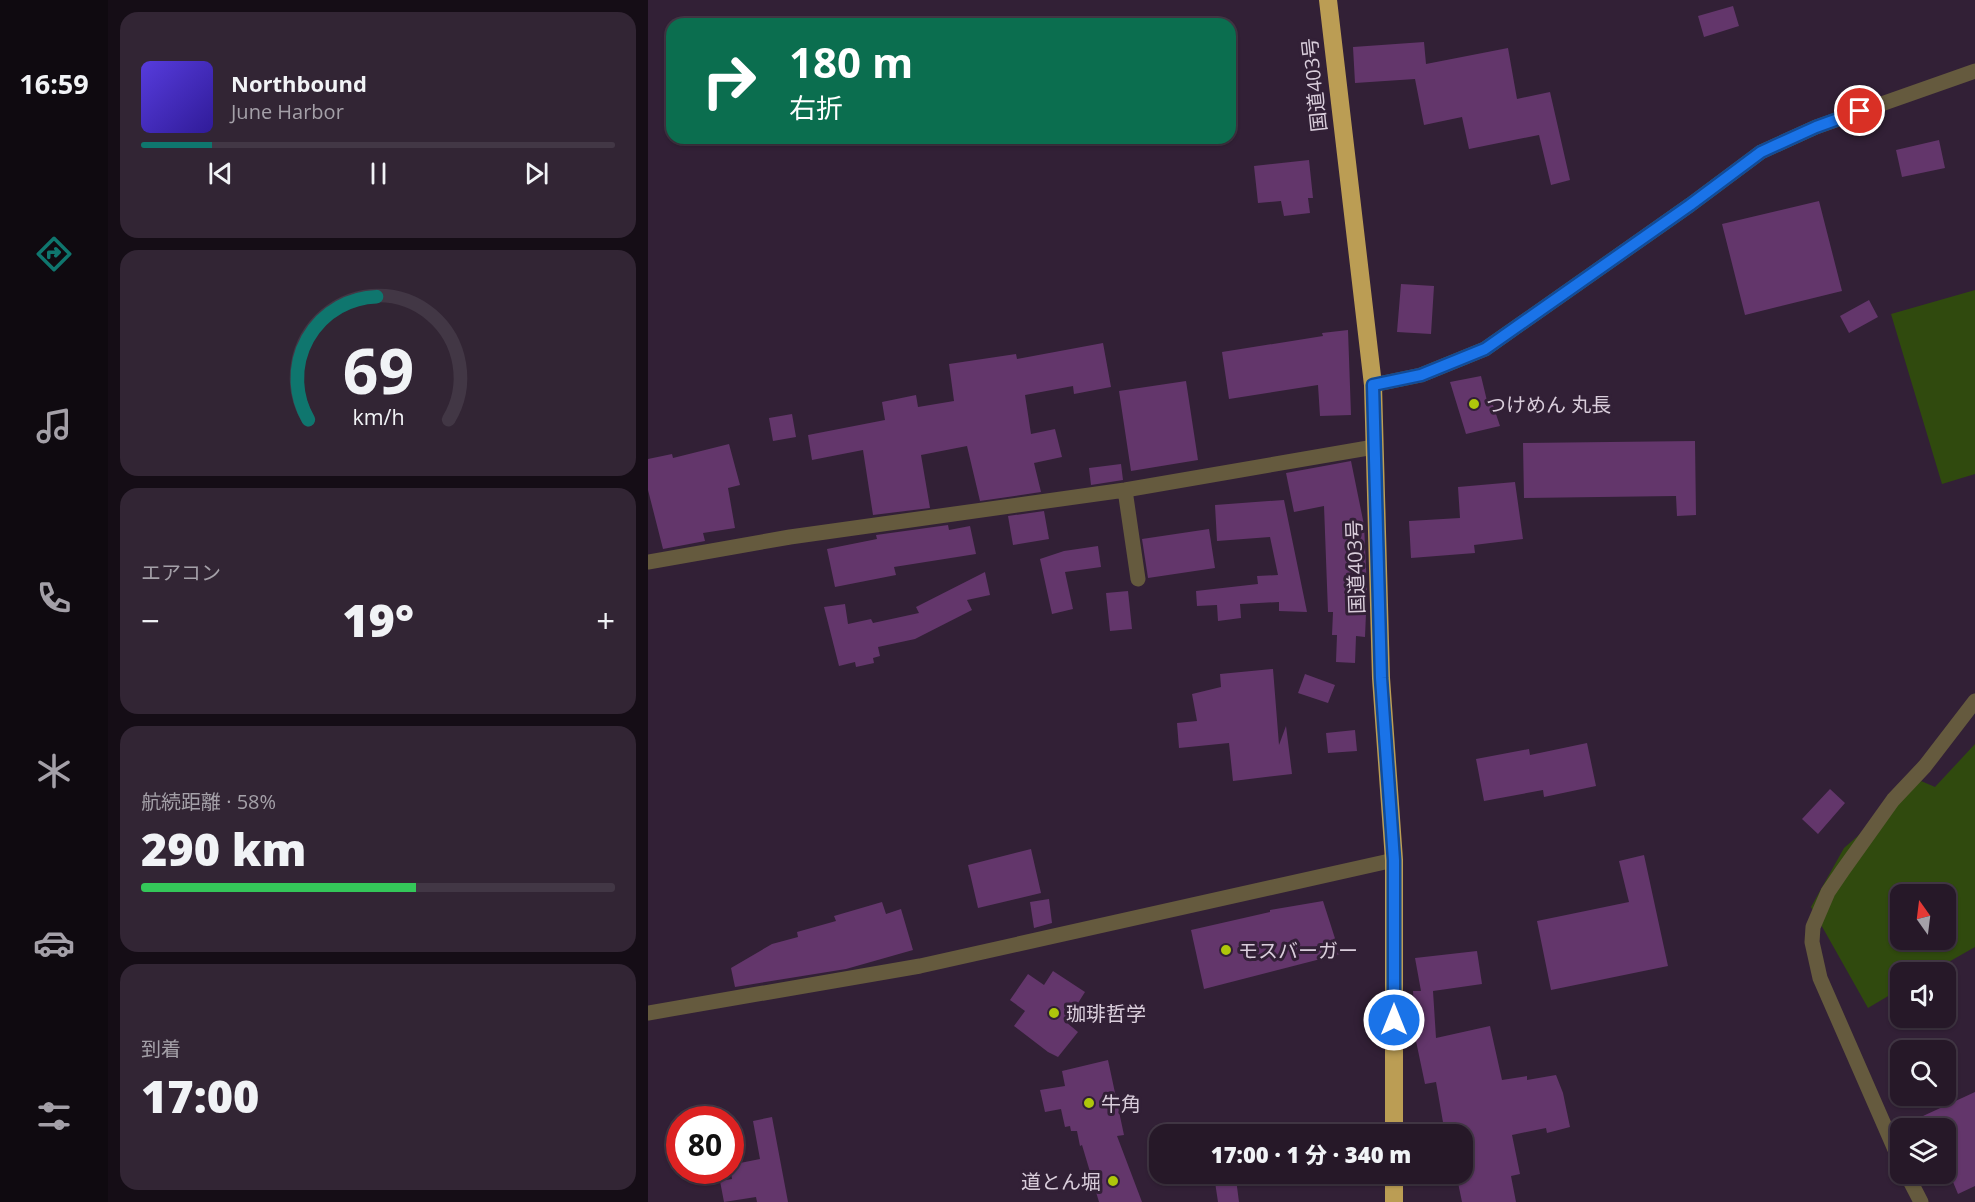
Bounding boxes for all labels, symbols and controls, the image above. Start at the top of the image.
text: 180 m [789,33,913,90]
street label: 国道403号 [1296,37,1332,133]
icon: right [690,42,768,120]
text: 16:59 [19,65,89,102]
text: Northbound [231,68,367,98]
pin [1834,85,1885,136]
text: 右折 [789,89,843,126]
icon: arrive [1843,94,1876,127]
text: June Harbor [231,98,344,125]
icon: previous [204,157,237,190]
icon: pause [362,157,395,190]
icon: next [520,157,553,190]
icon: directions [33,233,75,275]
text: 69 [342,327,414,412]
place label: つけめん 丸長 [1486,391,1611,418]
marker: つけめん 丸長 [1467,397,1481,411]
text: km/h [352,402,404,431]
icon: music [33,405,75,447]
street label: 国道403号 [1340,519,1370,615]
text: エアコン [141,559,221,586]
icon: phone [33,577,75,619]
text: 19° [342,589,414,650]
text: − [141,598,160,643]
text: + [596,598,615,643]
icon: climate [33,750,75,792]
text: 航続距離 · 58% [141,788,276,815]
text: 290 km [141,818,306,879]
north arrow [1890,884,1956,950]
map controls [1890,884,1956,1184]
icon: car [33,922,75,964]
place label: モスバーガー [1238,937,1358,964]
marker: モスバーガー [1219,943,1233,957]
button: sound [1890,962,1956,1028]
position arrow [1362,988,1426,1052]
place label: 珈琲哲学 [1066,1000,1146,1027]
marker: 珈琲哲学 [1047,1006,1061,1020]
text: 到着 [141,1035,181,1062]
button: search [1890,1040,1956,1106]
text: 17:00 [141,1065,259,1126]
place label: 牛角 [1101,1090,1141,1117]
icon: filters [33,1095,75,1137]
marker: 牛角 [1082,1096,1096,1110]
speed limit sign: 80 [666,1106,744,1184]
button: layers [1890,1118,1956,1184]
text: 17:00 · 1 分 · 340 m [1211,1139,1411,1169]
place label: 道とん堀 [1021,1168,1101,1195]
marker: 道とん堀 [1106,1174,1120,1188]

